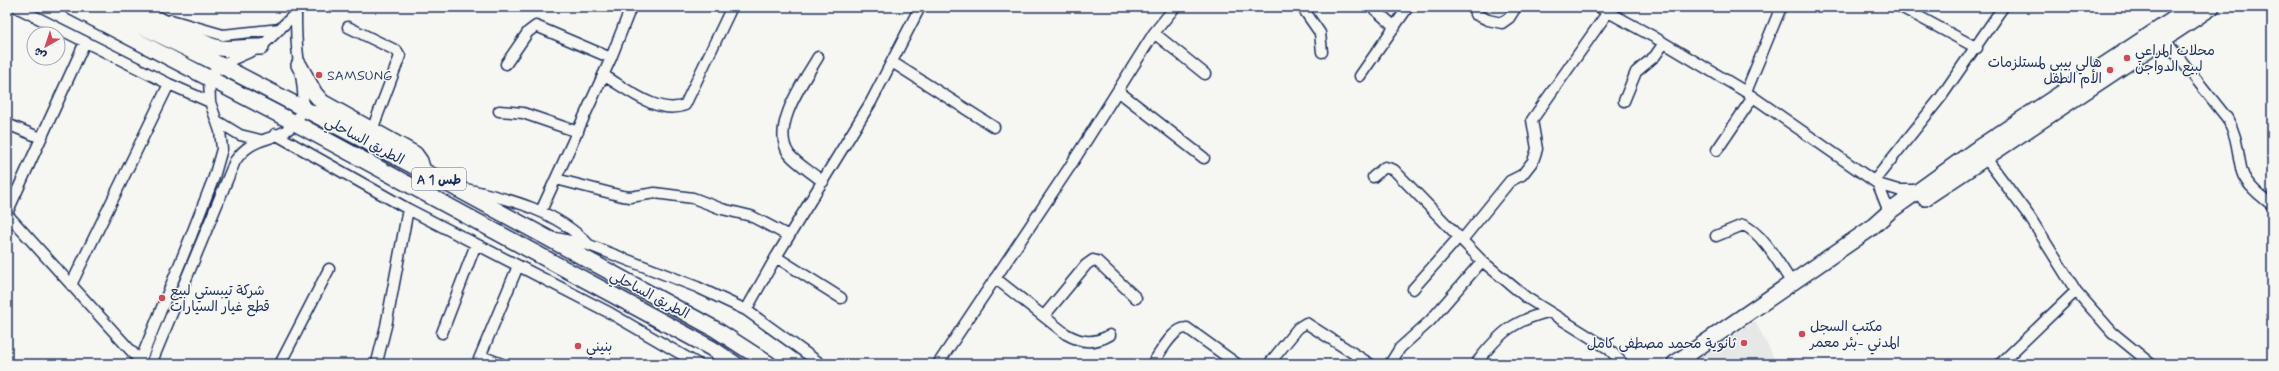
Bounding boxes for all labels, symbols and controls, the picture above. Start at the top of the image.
north arrow [26,26,66,66]
place label: محلات المراعي لبيع الدواجن [2135,42,2215,77]
text: ش [31,44,49,62]
marker: محلات المراعي لبيع الدواجن [2122,53,2132,63]
place label: هالي بيبي لمستلزمات الأم الطفل [1988,54,2102,89]
marker: هالي بيبي لمستلزمات الأم الطفل [2105,65,2115,75]
place label: SAMSUNG [327,67,392,85]
marker: SAMSUNG [314,70,324,80]
street label: الطريق الساحلي [321,113,407,172]
road number: A 1 طس [412,168,466,190]
street label: الطريق الساحلي [606,267,692,326]
place label: شركة تيبستي لبيع قطع غيار السيارات [170,282,270,317]
marker: شركة تيبستي لبيع قطع غيار السيارات [157,293,167,303]
place label: مكتب السجل المدني -بئر معمر [1809,318,1900,355]
marker: مكتب السجل المدني -بئر معمر [1797,329,1807,339]
place label: ثانوية محمد مصطفى كامل [1587,335,1737,353]
place label: بنيني [586,338,612,359]
marker: ثانوية محمد مصطفى كامل [1739,338,1749,348]
marker: بنيني [573,341,583,351]

